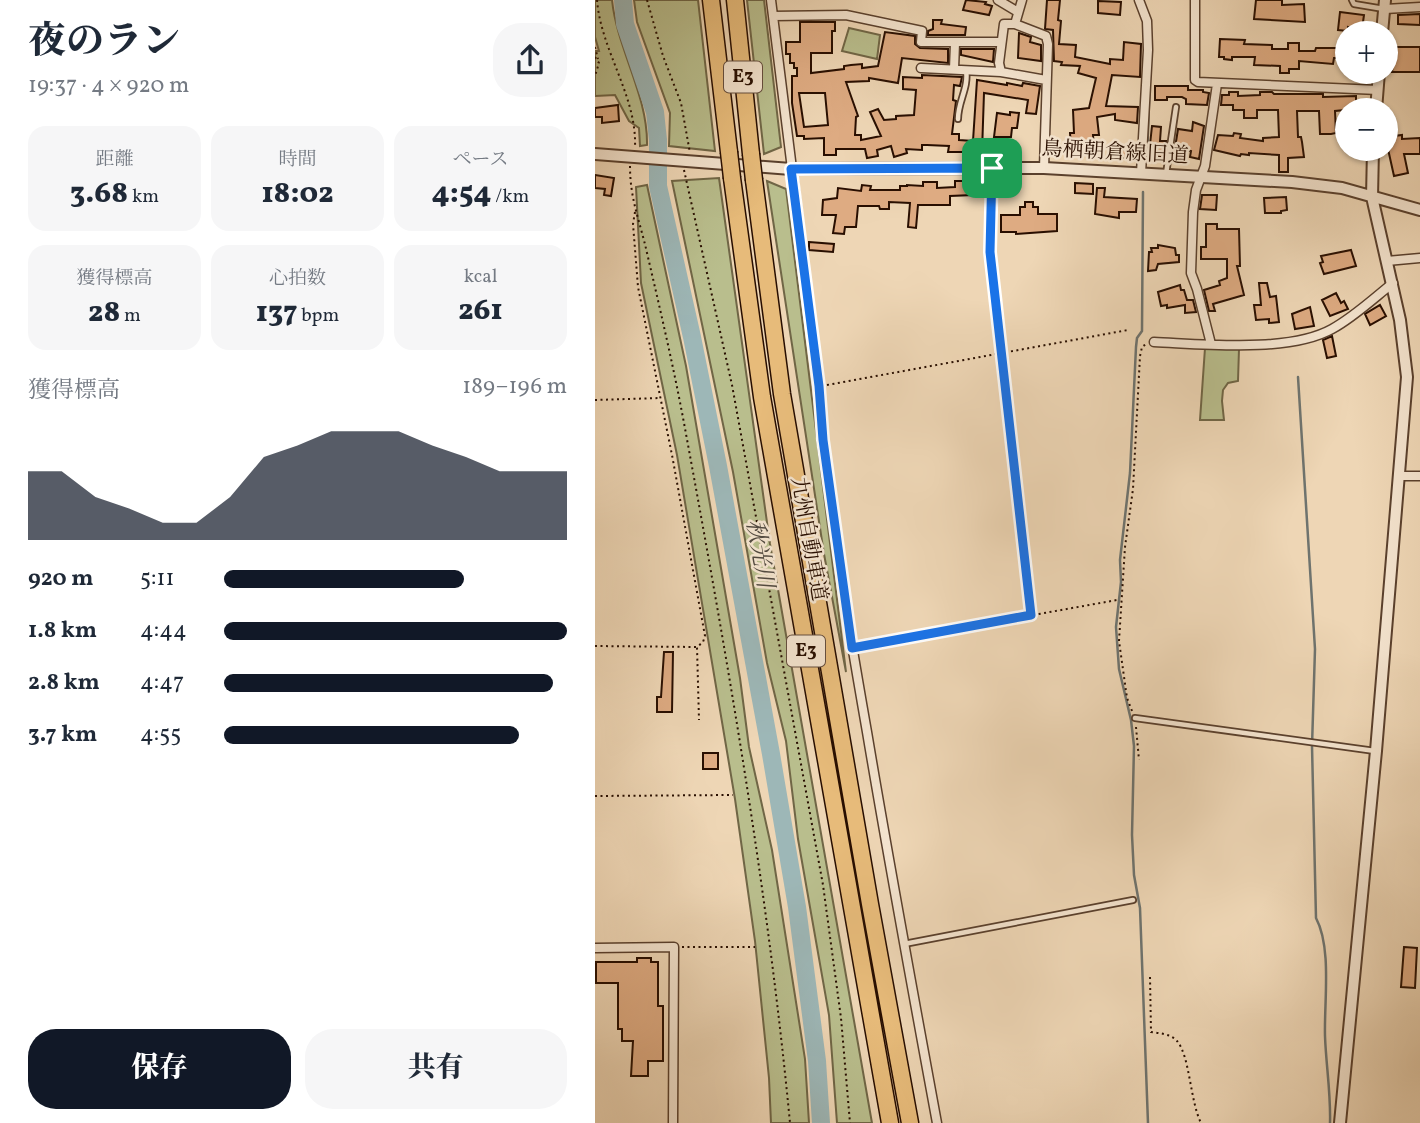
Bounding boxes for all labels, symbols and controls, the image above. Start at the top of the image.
text: 夜のラン [28,17,180,70]
map controls [1335,21,1398,161]
button: + [1335,21,1398,84]
button: share [493,23,567,97]
road number: E3 [724,61,762,92]
text: 19:37 · 4 × 920 m [28,70,189,102]
button: − [1335,98,1398,161]
street label: 鳥栖朝倉線旧道 [1041,135,1189,171]
pin [962,138,1022,198]
text: 距離 [95,147,134,173]
text: 時間 [278,147,317,173]
text: ペース [452,147,509,173]
icon: arrive [973,149,1011,187]
text: 3.68 [70,173,128,215]
text: 18:02 [261,173,334,215]
text: 4:54 [432,173,492,215]
text: km [128,184,159,210]
text: /km [492,184,529,210]
text: kcal [464,264,497,290]
text: 獲得標高 [76,266,153,292]
text: 心拍数 [269,266,326,292]
text: 261 [458,290,503,332]
text: 28 [88,292,120,334]
text: 137 [256,292,297,334]
text: m [120,303,141,329]
text: bpm [297,303,339,329]
text: 189–196 m [462,371,567,403]
text: 獲得標高 [28,375,120,407]
street label: 九州自動車道 [783,474,833,604]
water label: 秋光川 [737,517,781,594]
text: 920 m [28,563,94,595]
text: 5:11 [140,563,174,595]
text: 1.8 km [28,615,97,647]
text: 4:44 [140,615,187,647]
road number: E3 [787,636,825,666]
text: 2.8 km [28,667,100,699]
text: 4:47 [140,667,184,699]
text: 3.7 km [28,719,97,751]
text: 4:55 [140,719,181,751]
button: 保存 [28,1029,291,1109]
button: 共有 [305,1029,567,1109]

